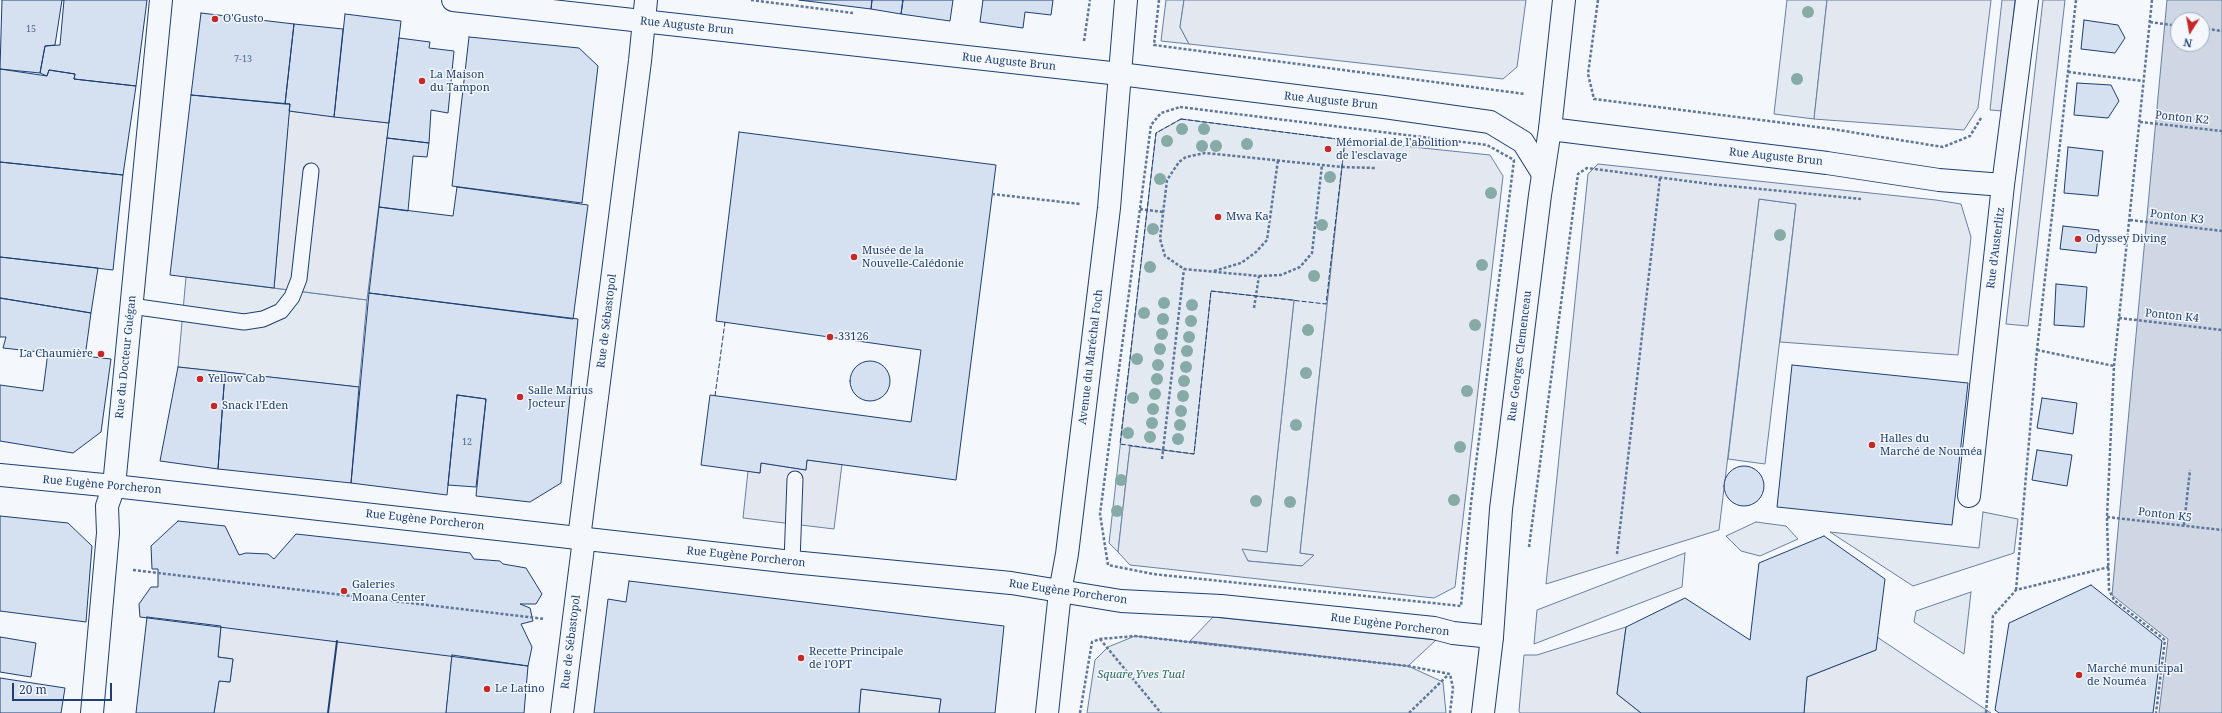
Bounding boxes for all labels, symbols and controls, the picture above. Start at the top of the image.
place label: O'Gusto [223,12,264,26]
north arrow [2170,12,2210,52]
marker: O'Gusto [210,14,220,24]
street label: Rue Auguste Brun [639,15,735,37]
house number: 15 [26,24,36,34]
text: N [2182,35,2194,51]
street label: Rue Auguste Brun [961,51,1057,73]
house number: 7-13 [234,54,252,64]
place label: La Maison du Tampon [430,68,490,94]
marker: La Maison du Tampon [417,76,427,86]
street label: Rue Auguste Brun [1283,90,1379,112]
street label: Ponton K2 [2154,109,2210,127]
place label: Mémorial de l'abolition de l'esclavage [1336,136,1458,162]
marker: Mémorial de l'abolition de l'esclavage [1323,144,1333,154]
street label: Rue Auguste Brun [1728,146,1824,168]
street label: Rue d'Austerlitz [1984,206,2008,290]
street label: Ponton K3 [2149,207,2205,227]
place label: Mwa Ka [1226,210,1269,224]
marker: Mwa Ka [1213,212,1223,222]
place label: Odyssey Diving [2086,232,2166,246]
marker: Odyssey Diving [2073,234,2083,244]
place label: Musée de la Nouvelle-Calédonie [862,244,964,270]
marker: Musée de la Nouvelle-Calédonie [849,252,859,262]
street label: Rue de Sébastopol [595,273,619,369]
street label: Avenue du Maréchal Foch [1076,289,1106,425]
street label: Rue Georges Clemenceau [1505,290,1535,422]
street label: Rue du Docteur Guégan [113,295,139,419]
street label: Ponton K4 [2144,307,2200,325]
place label: 33126 [838,330,869,344]
marker: 33126 [825,332,835,342]
place label: La Chaumière [19,347,93,361]
marker: La Chaumière [96,349,106,359]
place label: Yellow Cab [208,372,265,386]
marker: Yellow Cab [195,374,205,384]
place label: Salle Marius Jocteur [528,384,593,410]
marker: Salle Marius Jocteur [515,392,525,402]
place label: Snack l'Eden [222,399,288,413]
marker: Snack l'Eden [209,401,219,411]
place label: Halles du Marché de Nouméa [1880,432,1983,458]
house number: 12 [462,437,472,447]
marker: Halles du Marché de Nouméa [1867,440,1877,450]
street label: Rue Eugène Porcheron [42,473,162,497]
street label: Ponton K5 [2137,505,2193,525]
street label: Rue Eugène Porcheron [365,507,485,533]
street label: Rue Eugène Porcheron [686,544,806,570]
street label: Rue Eugène Porcheron [1008,577,1128,607]
place label: Galeries Moana Center [352,578,426,604]
marker: Galeries Moana Center [339,586,349,596]
street label: Rue de Sébastopol [559,594,583,690]
street label: Rue Eugène Porcheron [1330,611,1450,639]
place label: Recette Principale de l'OPT [809,645,904,671]
marker: Recette Principale de l'OPT [796,653,806,663]
place label: Marché municipal de Nouméa [2087,662,2183,688]
park label: Square Yves Tual [1097,668,1185,682]
marker: Marché municipal de Nouméa [2074,670,2084,680]
scale bar [14,675,114,701]
text: 20 m [19,681,47,698]
place label: Le Latino [495,682,544,696]
marker: Le Latino [482,684,492,694]

